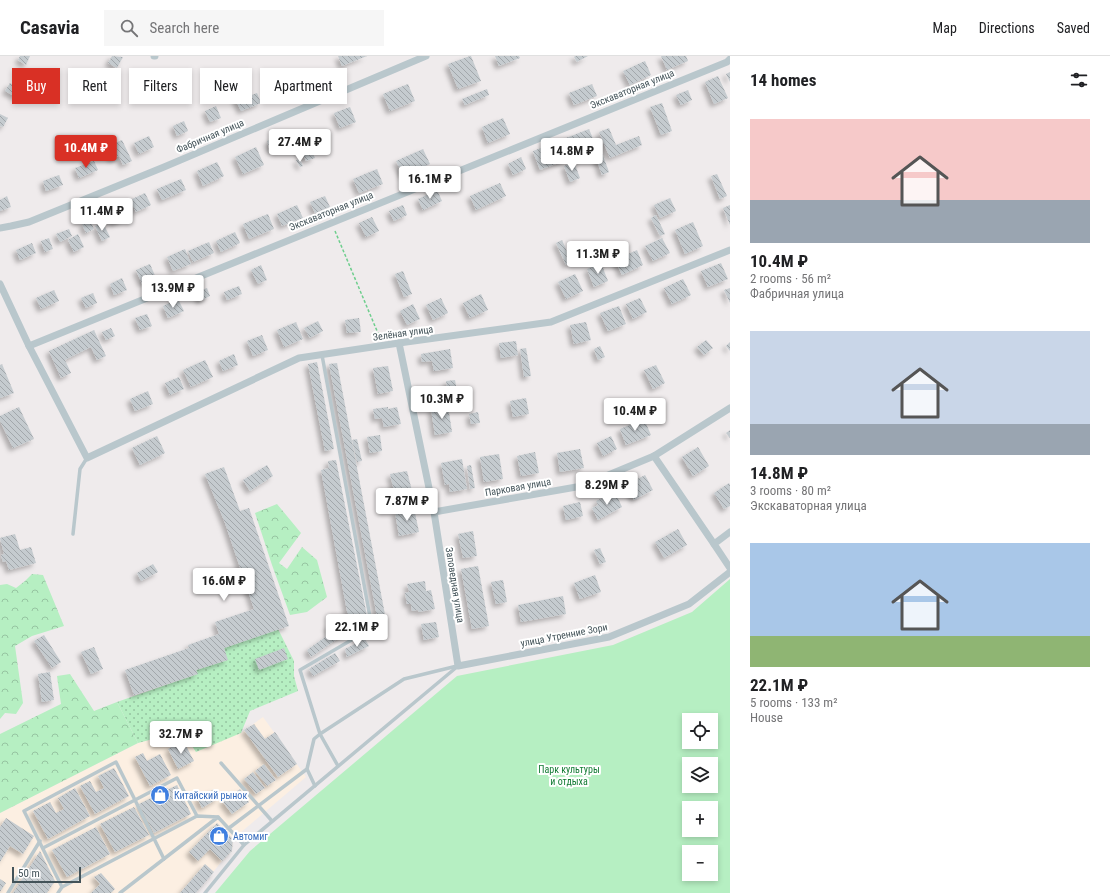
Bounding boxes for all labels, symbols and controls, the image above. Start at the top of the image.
search box [104,10,384,46]
text: Casavia [20,16,80,39]
icon: search [118,17,140,39]
text: Search here [150,19,219,37]
text: Map [933,20,957,36]
text: Directions [979,20,1035,36]
text: Saved [1057,20,1090,36]
street label: Экскаваторная улица [588,67,676,111]
chip: Buy [12,68,60,104]
chip: Rent [68,68,121,104]
chip: Filters [129,68,192,104]
chip: New [200,68,252,104]
chip: Apartment [260,68,347,104]
icon: filters [1068,69,1090,91]
text: 14 homes [750,70,816,90]
street label: Фабричная улица [174,116,246,155]
pin: 27.4M ₽ [263,129,337,163]
text: 27.4M ₽ [278,134,322,149]
pin: 10.4M ₽ [49,135,123,169]
pin: 14.8M ₽ [535,138,609,172]
text: 10.4M ₽ [64,140,108,155]
text: 14.8M ₽ [550,143,594,158]
icon: home [884,145,956,217]
pin: 16.1M ₽ [393,166,467,200]
text: 16.1M ₽ [408,171,452,186]
street label: Экскаваторная улица [287,189,375,233]
pin: 11.4M ₽ [65,198,139,232]
text: 11.4M ₽ [80,203,124,218]
pin: 11.3M ₽ [561,241,635,275]
text: 11.3M ₽ [576,246,620,261]
text: 10.4M ₽ [750,251,808,271]
text: 2 rooms · 56 m² [750,271,831,286]
pin: 13.9M ₽ [136,275,210,309]
text: 13.9M ₽ [151,280,195,295]
text: Фабричная улица [750,286,844,301]
street label: Зелёная улица [372,323,434,343]
icon: home [884,357,956,429]
pin: 10.3M ₽ [405,386,479,420]
text: 10.3M ₽ [420,391,464,406]
pin: 10.4M ₽ [598,398,672,432]
text: 10.4M ₽ [613,403,657,418]
text: 14.8M ₽ [750,463,808,483]
pin: 8.29M ₽ [570,472,644,506]
street label: Парковая улица [484,476,552,498]
text: 8.29M ₽ [585,477,629,492]
text: 3 rooms · 80 m² [750,483,831,498]
pin: 7.87M ₽ [370,488,444,522]
text: 7.87M ₽ [385,493,429,508]
text: Экскаваторная улица [750,498,867,513]
street label: Заповедная улица [444,546,466,624]
pin: 16.6M ₽ [187,568,261,602]
icon: home [884,569,956,641]
text: 16.6M ₽ [202,573,246,588]
pin: 22.1M ₽ [320,614,394,648]
text: 22.1M ₽ [335,619,379,634]
street label: улица Утренние Зори [520,621,608,649]
text: 22.1M ₽ [750,675,808,695]
text: 5 rooms · 133 m² [750,695,837,710]
text: House [750,710,783,725]
map controls [682,713,718,881]
button: locate [682,713,718,749]
pin: 32.7M ₽ [144,721,218,755]
text: 32.7M ₽ [159,726,203,741]
button: layers [682,757,718,793]
park label: Парк культуры и отдыха [538,764,600,787]
shop icon: Китайский рынок [149,784,171,806]
place label: Китайский рынок [174,790,247,801]
button: + [682,801,718,837]
shop icon: Автомиг [208,825,230,847]
place label: Автомиг [233,831,268,842]
button: − [682,845,718,881]
scale bar [12,865,81,884]
text: 50 m [18,867,40,880]

